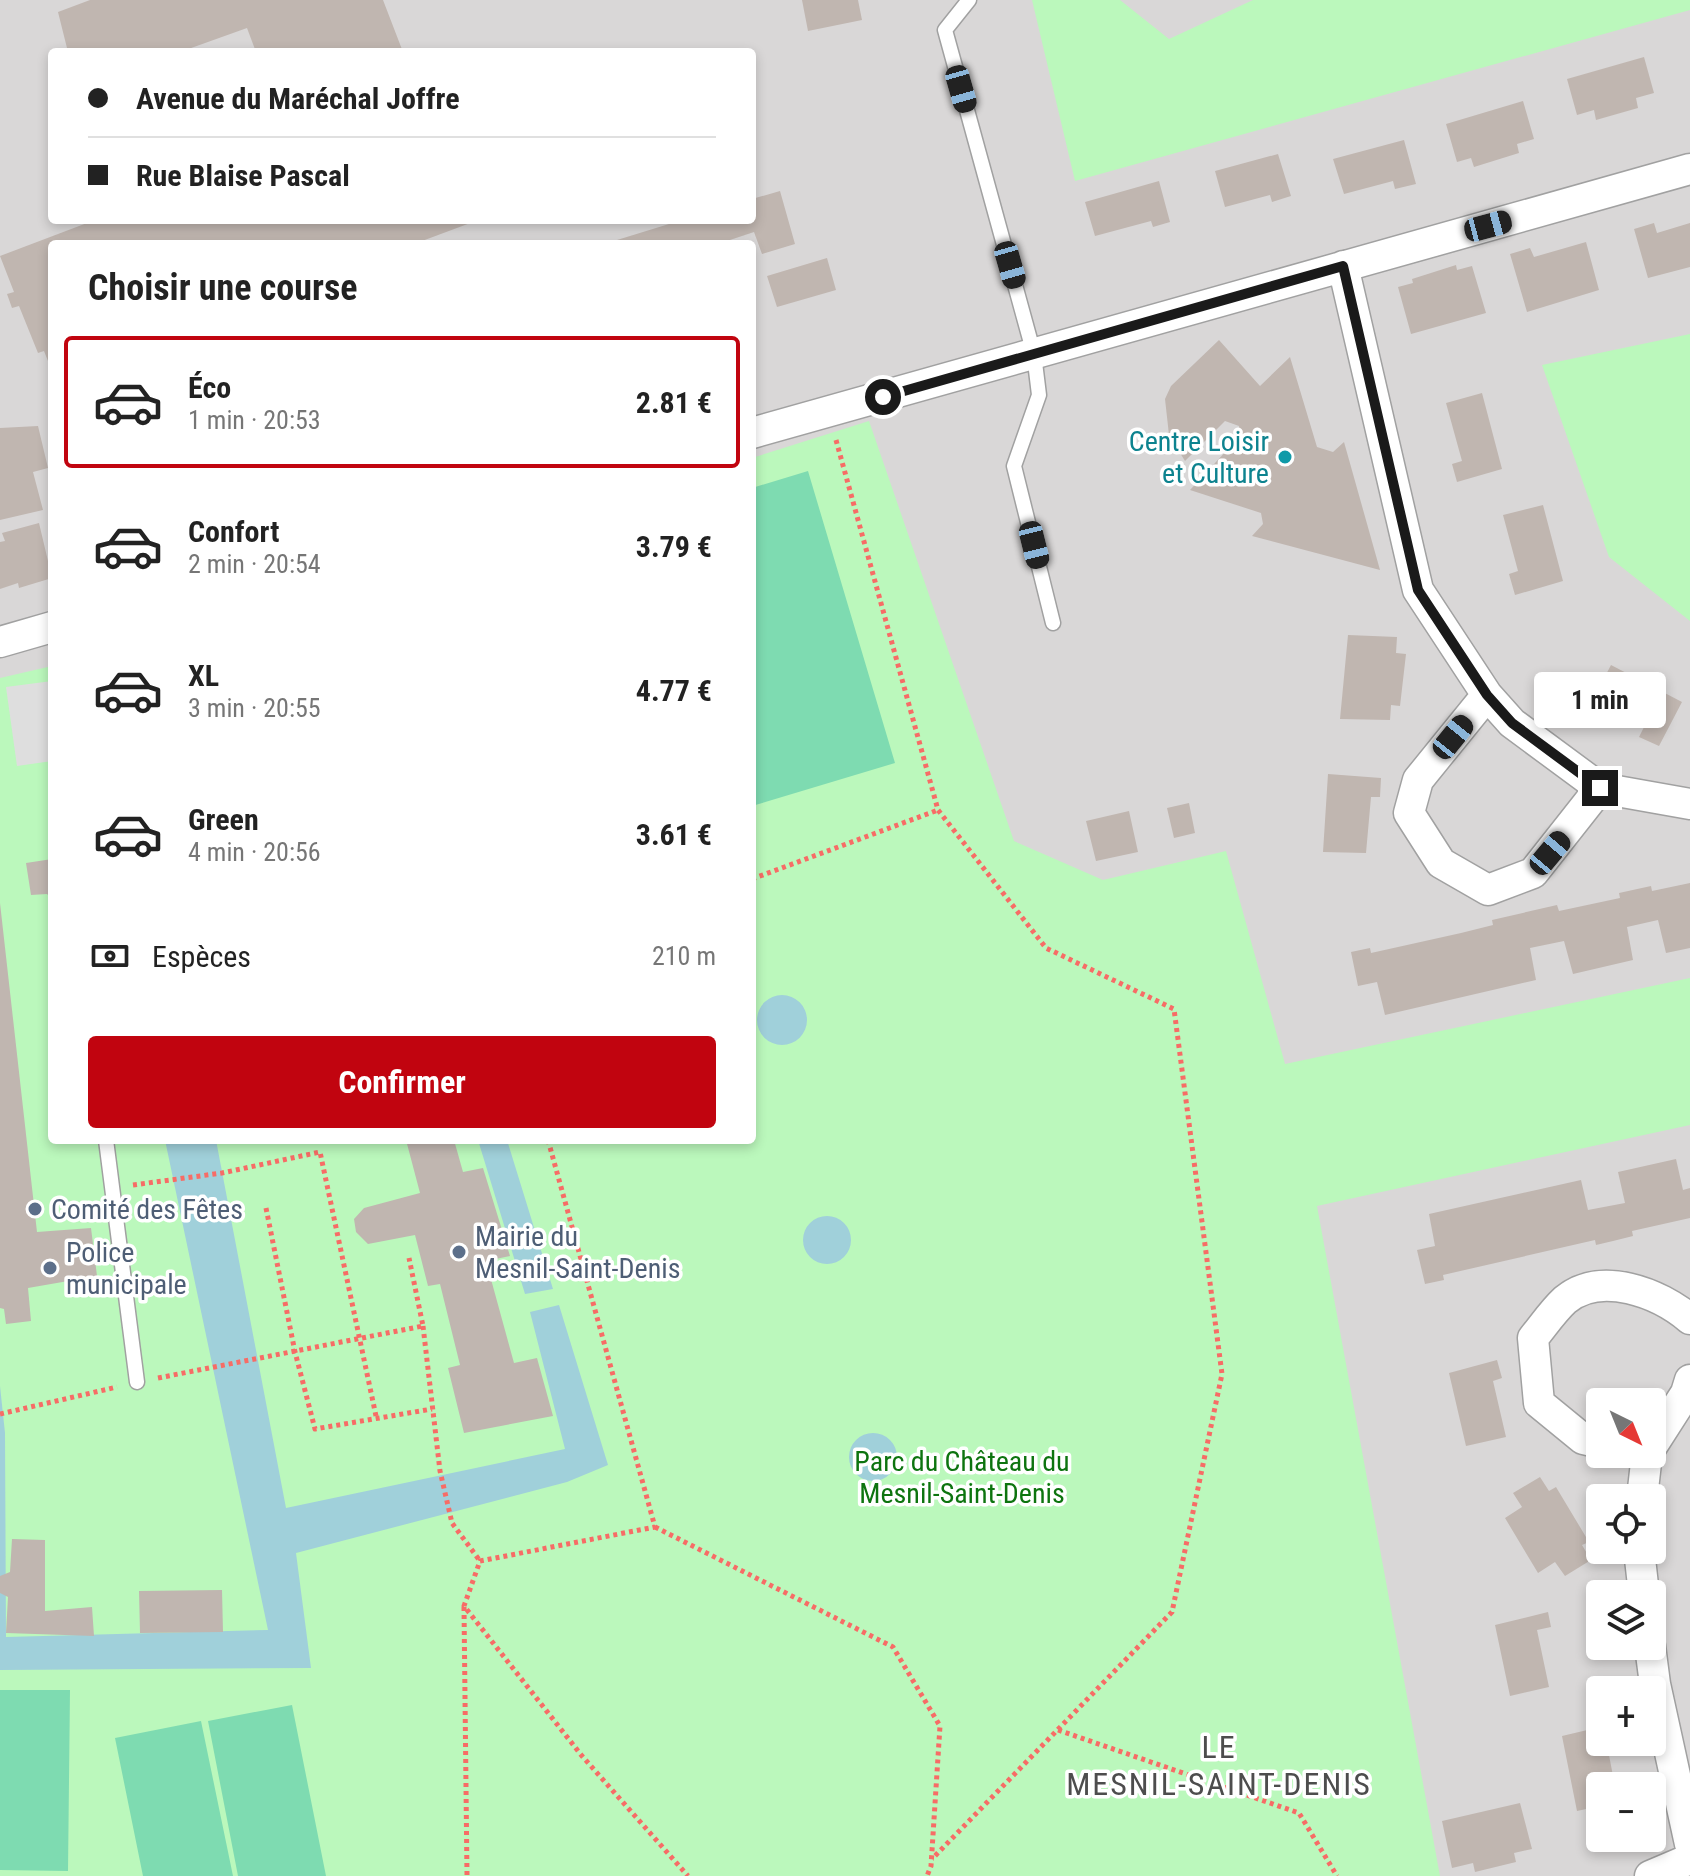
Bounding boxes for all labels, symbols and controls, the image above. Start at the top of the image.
car [943,63,979,115]
text: Avenue du Maréchal Joffre [136,81,460,116]
text: Rue Blaise Pascal [136,158,350,193]
car [1462,208,1514,244]
car [992,239,1028,291]
text: Choisir une course [88,267,357,309]
icon: car [92,366,164,438]
text: Éco [188,370,231,405]
route start [865,379,901,415]
text: 2.81 € [636,385,712,420]
text: 1 min · 20:53 [188,405,321,435]
place label: Centre Loisir et Culture [1129,425,1269,490]
marker: Centre Loisir et Culture [1276,448,1294,466]
icon: car [92,510,164,582]
text: Confort [188,514,279,549]
car [1017,519,1051,571]
text: 3.79 € [636,529,712,564]
text: 2 min · 20:54 [188,549,321,579]
icon: car [92,654,164,726]
text: XL [188,658,219,693]
callout: 1 min [1534,672,1666,728]
text: 4.77 € [636,673,712,708]
text: 1 min [1571,685,1629,715]
text: 3 min · 20:55 [188,693,321,723]
car [1429,711,1477,763]
route end [1582,770,1618,806]
icon: car [92,798,164,870]
text: Green [188,802,259,837]
text: 3.61 € [636,817,712,852]
car [1525,827,1575,879]
text: 4 min · 20:56 [188,837,321,867]
icon: cash [88,934,132,978]
text: Espèces [152,939,251,974]
text: 210 m [652,941,716,971]
button: Confirmer [88,1036,716,1128]
place label: Comité des Fêtes [51,1193,243,1226]
marker: Comité des Fêtes [26,1200,44,1218]
place label: Mairie du Mesnil-Saint-Denis [475,1220,680,1285]
place label: Police municipale [66,1236,187,1301]
marker: Mairie du Mesnil-Saint-Denis [450,1243,468,1261]
marker: Police municipale [41,1259,59,1277]
north arrow [1586,1388,1666,1468]
map controls [1586,1388,1666,1852]
park label: Parc du Château du Mesnil-Saint-Denis [854,1445,1070,1510]
button: locate [1586,1484,1666,1564]
button: layers [1586,1580,1666,1660]
button: + [1586,1676,1666,1756]
district label: LE MESNIL-SAINT-DENIS [1066,1728,1372,1803]
button: − [1586,1772,1666,1852]

